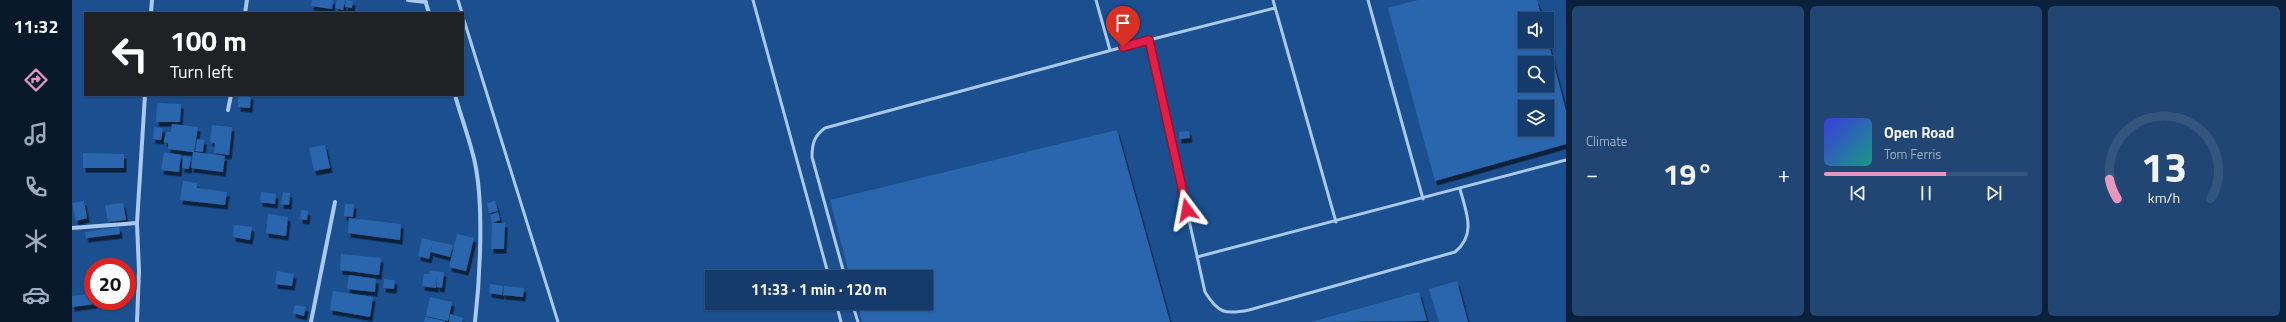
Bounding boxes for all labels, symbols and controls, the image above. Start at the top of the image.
pin [1106,6,1140,47]
icon: arrive [1112,12,1134,34]
map controls [1518,12,1554,136]
button: sound [1518,12,1554,48]
text: 11:32 [14,13,58,40]
text: 100 m [170,19,247,62]
icon: left [104,28,156,80]
button: search [1518,56,1554,92]
text: Turn left [170,58,233,85]
icon: directions [22,66,50,94]
button: layers [1518,100,1554,136]
icon: music [22,120,50,148]
text: Open Road [1884,121,1954,144]
text: Climate [1586,131,1627,151]
text: 13 [2141,135,2187,198]
text: Tom Ferris [1884,144,1941,164]
text: 19° [1663,151,1713,197]
text: − [1586,157,1598,191]
text: + [1778,157,1790,191]
icon: phone [22,173,50,201]
icon: previous [1847,182,1869,204]
icon: pause [1915,182,1937,204]
icon: next [1983,182,2005,204]
text: km/h [2148,187,2180,209]
position arrow [1166,189,1208,231]
icon: climate [22,227,50,255]
speed limit sign: 20 [84,258,136,310]
text: 11:33 · 1 min · 120 m [751,278,887,301]
icon: car [22,281,50,309]

